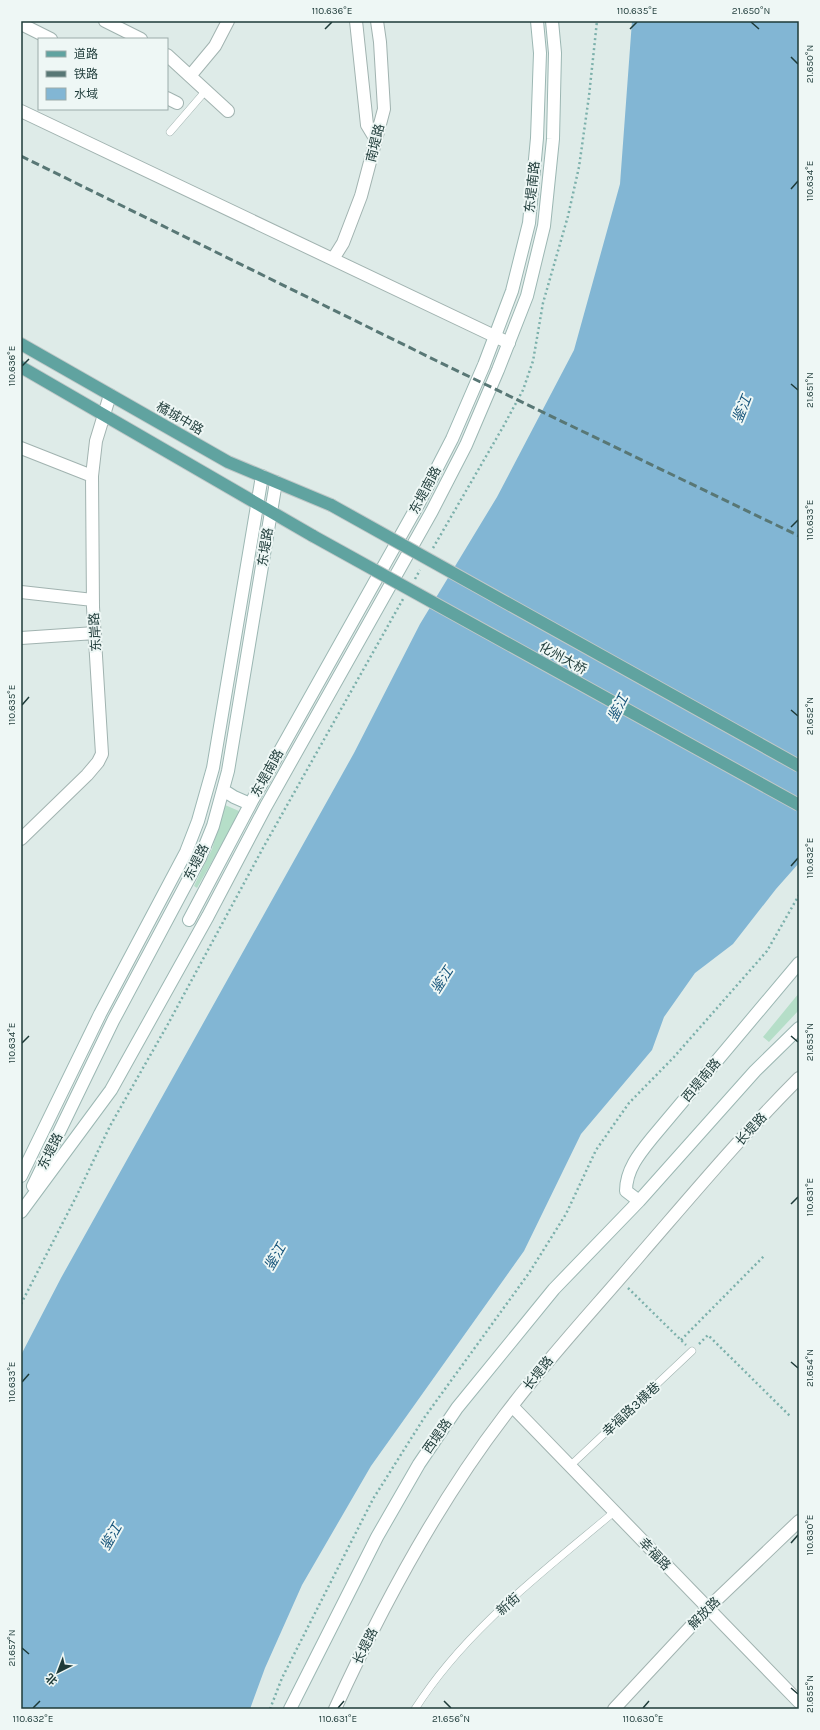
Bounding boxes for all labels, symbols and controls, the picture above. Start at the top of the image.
text: 110.636°E [312,5,352,17]
text: 110.635°E [617,5,657,17]
text: 21.650°N [732,5,770,17]
legend [38,38,168,110]
text: 21.650°N [804,45,816,83]
text: 道路 [74,47,98,61]
text: 铁路 [74,67,98,81]
text: 水域 [74,87,98,101]
street label: 南堤路 [363,122,387,164]
street label: 东堤南路 [522,160,542,214]
text: 110.634°E [804,161,816,201]
text: 110.636°E [6,346,18,386]
text: 21.651°N [804,372,816,408]
water label: 鉴江 [729,391,756,425]
street label: 橘城中路 [154,399,206,437]
street label: 东堤南路 [406,464,444,516]
text: 110.633°E [804,500,816,540]
street label: 东堤路 [255,527,275,567]
street label: 东岸路 [86,612,104,652]
street label: 化州大桥 [537,639,589,677]
text: 110.635°E [6,685,18,725]
water label: 鉴江 [604,690,633,724]
text: 21.652°N [804,697,816,735]
street label: 东堤南路 [248,747,286,799]
text: 110.632°E [804,838,816,878]
street label: 东堤路 [181,841,211,883]
water label: 鉴江 [427,962,458,996]
text: 110.634°E [6,1023,18,1063]
text: 21.653°N [804,1023,816,1061]
street label: 西堤南路 [679,1055,723,1105]
street label: 长堤路 [732,1109,770,1149]
street label: 东堤路 [35,1130,65,1172]
text: 110.631°E [804,1178,816,1216]
water label: 鉴江 [261,1239,290,1273]
text: 21.654°N [804,1349,816,1387]
street label: 长堤路 [520,1353,556,1393]
text: 110.633°E [6,1362,18,1402]
street label: 幸福路3横巷 [599,1379,663,1439]
street label: 西堤路 [420,1416,454,1456]
text: 110.630°E [804,1515,816,1555]
water label: 鉴江 [97,1519,126,1553]
street label: 幸福路 [636,1535,674,1573]
street label: 新街 [493,1590,523,1618]
street label: 解放路 [685,1594,723,1632]
street label: 长堤路 [350,1625,380,1667]
text: 21.657°N [6,1629,18,1667]
north arrow [38,1652,78,1692]
text: 北 [43,1671,60,1688]
text: 21.655°N [804,1675,816,1713]
text: 110.632°E [13,1713,53,1725]
text: 110.631°E [319,1713,357,1725]
text: 21.656°N [432,1713,470,1725]
text: 110.630°E [623,1713,663,1725]

